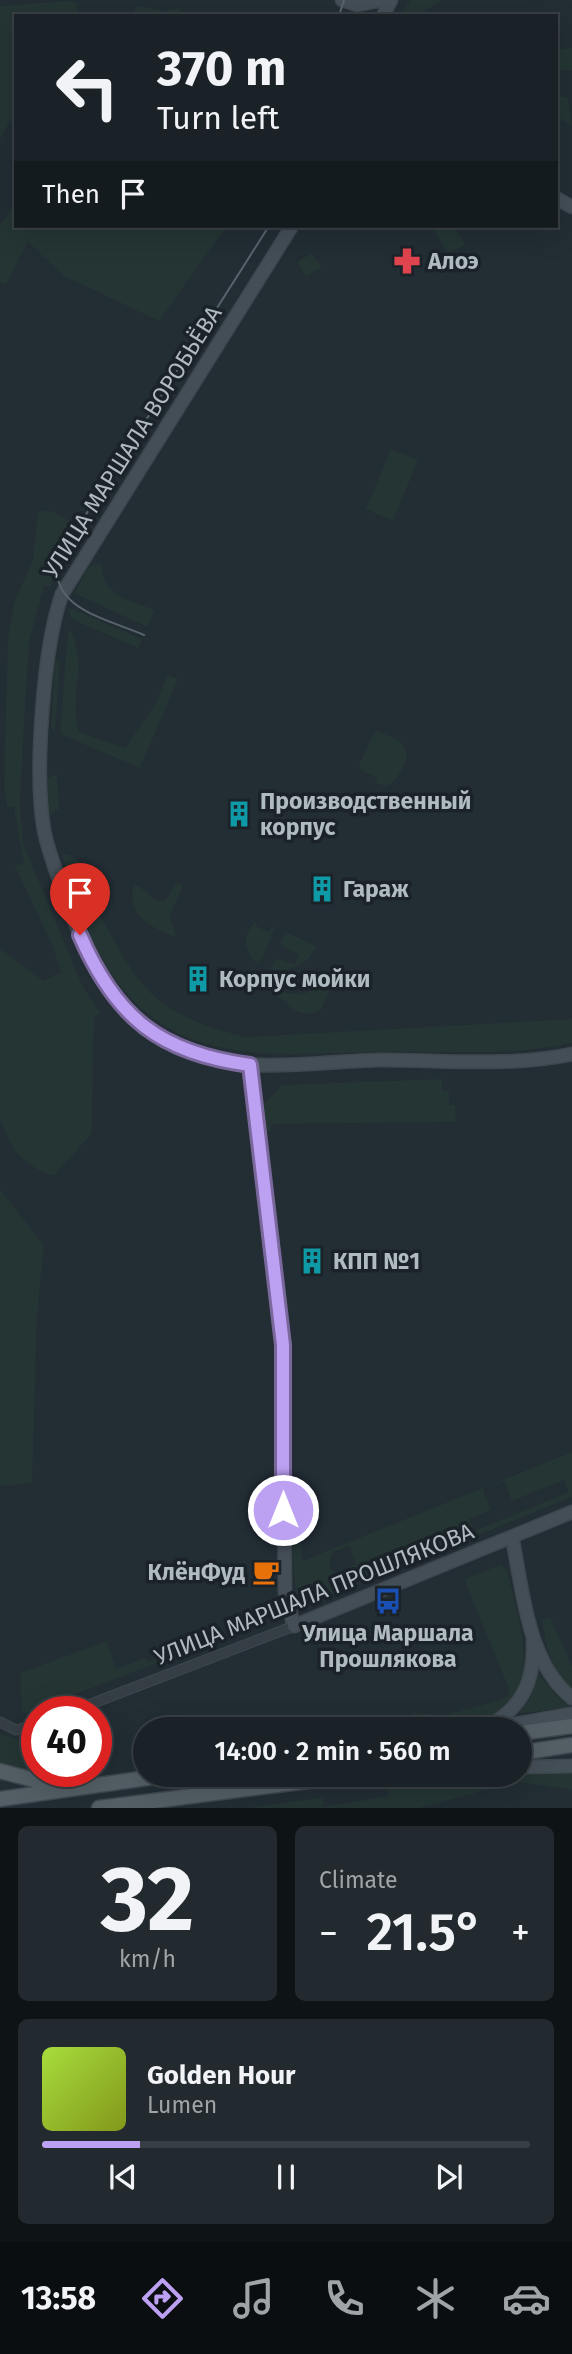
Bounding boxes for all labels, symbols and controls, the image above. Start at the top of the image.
text: 370 m [157,39,286,98]
icon: left [42,42,133,133]
text: Turn left [157,99,279,137]
icon: arrive [114,175,152,213]
text: Then [42,179,100,210]
pharmacy icon: Алоэ [392,246,422,276]
place label: Алоэ [427,247,479,275]
street label: УЛИЦА МАРШАЛА ВОРОБЬЁВА [36,300,228,583]
place label: Производственный корпус [260,787,471,841]
building icon: Производственный корпус [224,799,254,829]
pin [50,863,110,935]
icon: arrive [61,874,99,912]
building icon: Гараж [307,874,337,904]
place label: Гараж [343,875,409,903]
building icon: Корпус мойки [183,964,213,994]
place label: Корпус мойки [219,965,370,993]
building icon: КПП №1 [297,1246,327,1276]
place label: КПП №1 [333,1247,420,1275]
position arrow [246,1473,320,1547]
street label: УЛИЦА МАРШАЛА ПРОШЛЯКОВА [150,1517,479,1671]
cafe icon: КлёнФуд [251,1557,281,1587]
place label: КлёнФуд [147,1558,245,1586]
bus stop icon: Улица Маршала Прошлякова [373,1586,403,1616]
place label: Улица Маршала Прошлякова [301,1619,474,1673]
speed limit sign: 40 [21,1696,112,1787]
text: 14:00 · 2 min · 560 m [214,1736,451,1767]
text: 32 [101,1845,194,1954]
text: Climate [319,1866,398,1894]
text: 21.5° [366,1901,483,1964]
text: − [319,1910,338,1956]
text: + [511,1910,530,1956]
text: km/h [119,1945,176,1973]
text: Golden Hour [147,2060,295,2091]
text: Lumen [147,2091,217,2119]
icon: previous [104,2158,142,2196]
icon: pause [267,2158,305,2196]
icon: next [430,2158,468,2196]
icon: directions [138,2274,187,2323]
icon: music [229,2274,278,2323]
icon: phone [320,2274,369,2323]
icon: climate [411,2274,460,2323]
icon: car [502,2274,551,2323]
text: 13:58 [21,2279,96,2317]

